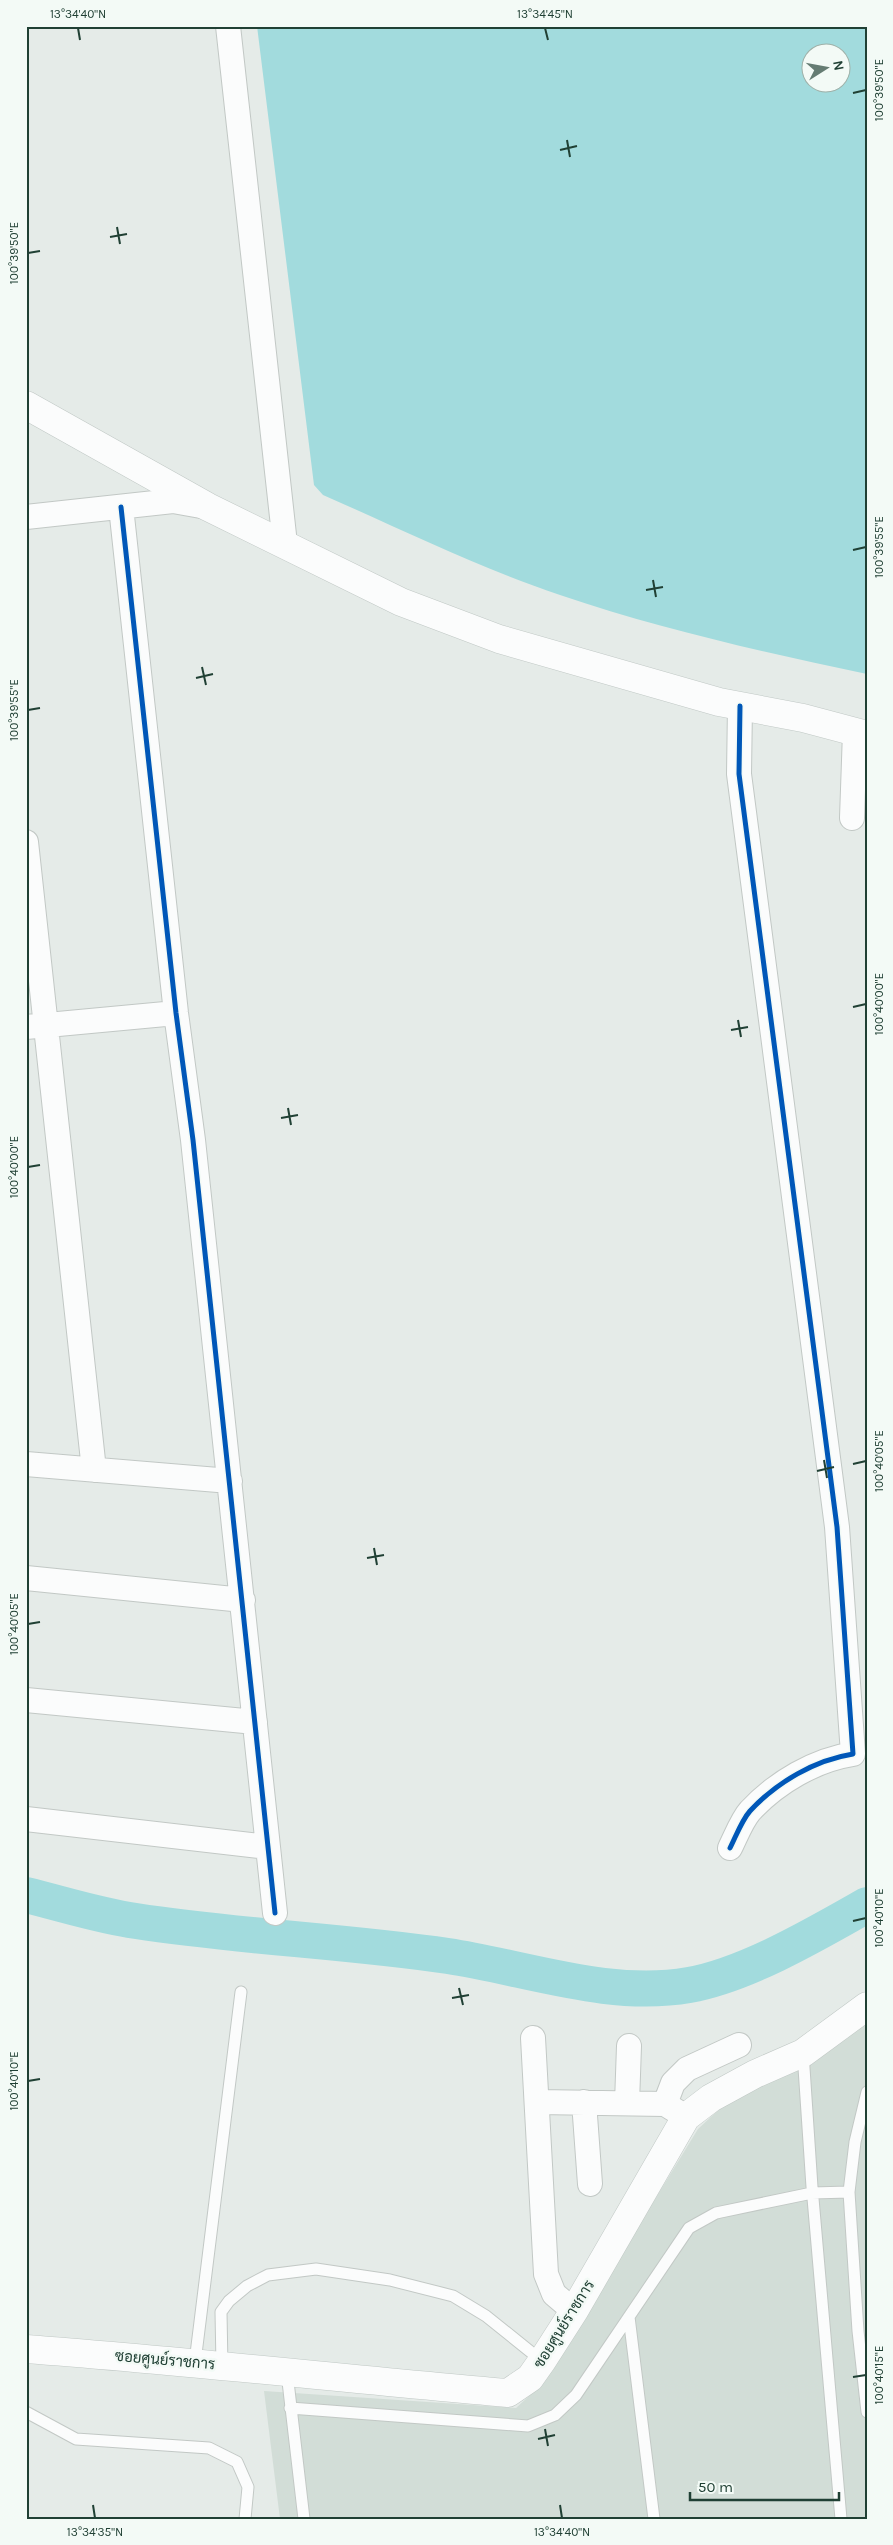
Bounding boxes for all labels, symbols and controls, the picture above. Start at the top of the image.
text: 13°34'40"N [50,7,106,21]
text: 13°34'45"N [517,7,573,21]
north arrow [800,42,850,92]
text: N [829,59,848,72]
text: 100°39'50"E [872,59,886,121]
text: 100°39'50"E [7,222,21,284]
text: 100°39'55"E [872,516,886,578]
text: 100°39'55"E [7,679,21,741]
text: 100°40'00"E [872,973,886,1035]
text: 100°40'00"E [7,1136,21,1198]
text: 100°40'05"E [872,1430,886,1492]
text: 100°40'05"E [7,1593,21,1655]
text: 100°40'10"E [872,1888,886,1948]
text: 100°40'10"E [7,2051,21,2111]
street label: ซอยศูนย์ราชการ [529,2276,599,2372]
street label: ซอยศูนย์ราชการ [114,2346,216,2374]
text: 100°40'15"E [872,2346,886,2404]
scale bar [690,2470,839,2502]
text: 50 m [698,2478,733,2496]
text: 13°34'35"N [67,2525,123,2539]
text: 13°34'40"N [534,2525,590,2539]

